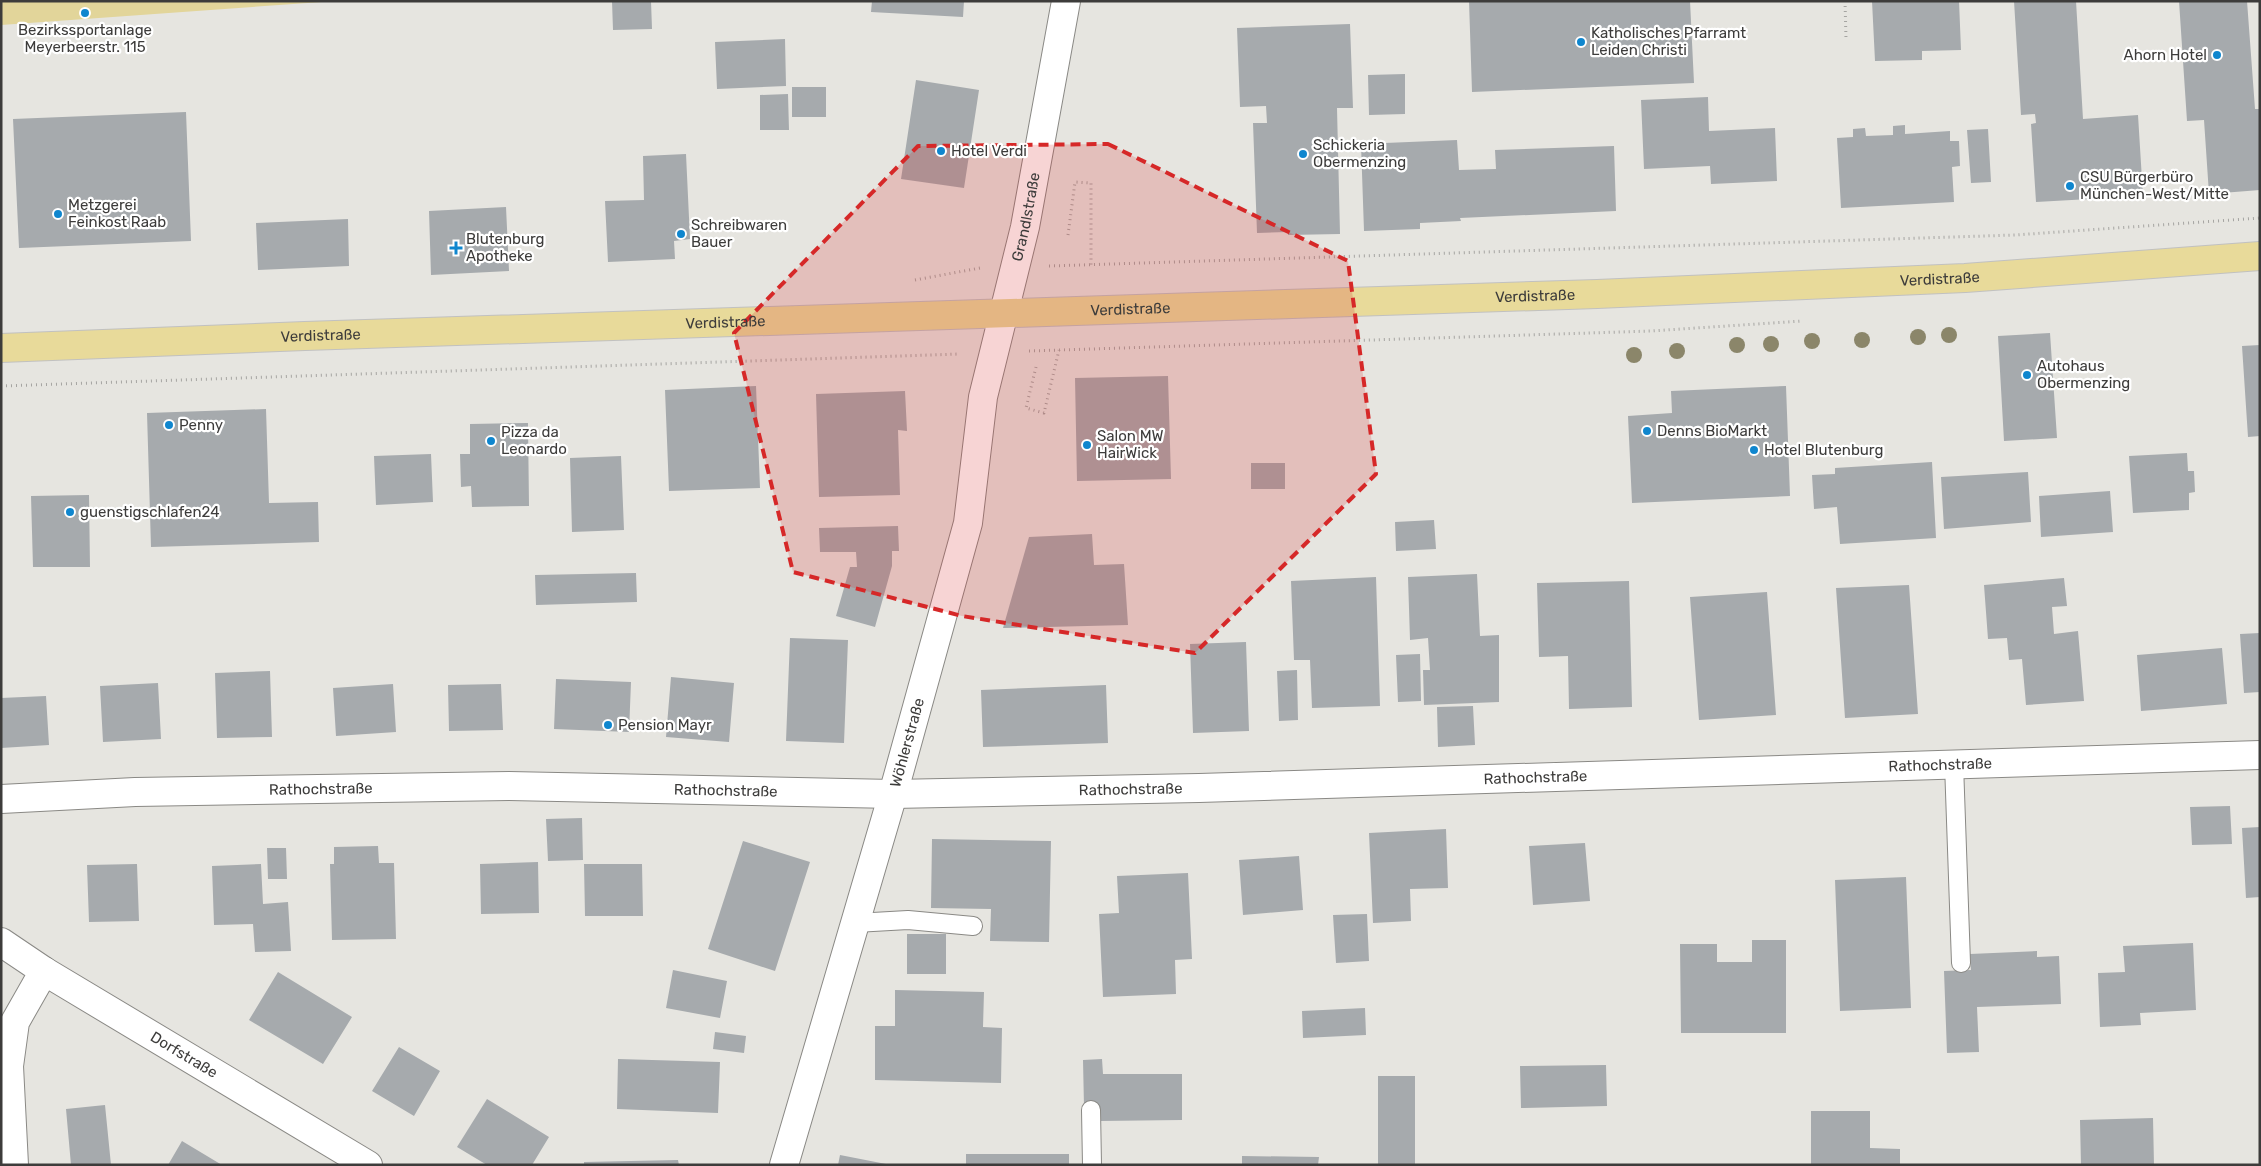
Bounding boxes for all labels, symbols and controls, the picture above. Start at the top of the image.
marker: Bezirkssportanlage Meyerbeerstr. 115 [79,7,91,19]
place label: Bezirkssportanlage Meyerbeerstr. 115 [18,21,152,56]
place label: Katholisches Pfarramt Leiden Christi [1591,24,1746,59]
marker: Katholisches Pfarramt Leiden Christi [1575,36,1587,48]
place label: Ahorn Hotel [2124,46,2207,64]
marker: Ahorn Hotel [2211,49,2223,61]
place label: Schickeria Obermenzing [1313,136,1406,171]
place label: Hotel Verdi [951,142,1027,160]
marker: Hotel Verdi [935,145,947,157]
marker: Schickeria Obermenzing [1297,148,1309,160]
place label: CSU Bürgerbüro München-West/Mitte [2080,168,2229,203]
street label: Grandlstraße [1008,171,1044,263]
marker: CSU Bürgerbüro München-West/Mitte [2064,180,2076,192]
place label: Metzgerei Feinkost Raab [68,196,166,231]
marker: Metzgerei Feinkost Raab [52,208,64,220]
place label: Schreibwaren Bauer [691,216,787,251]
marker: Schreibwaren Bauer [675,228,687,240]
place label: Blutenburg Apotheke [466,230,545,265]
marker: Blutenburg Apotheke [450,242,462,254]
street label: Verdistraße [1899,268,1980,290]
street label: Verdistraße [1495,286,1575,306]
street label: Verdistraße [1090,299,1171,319]
street label: Verdistraße [685,312,766,333]
street label: Verdistraße [280,325,361,346]
place label: Autohaus Obermenzing [2037,357,2130,392]
marker: Autohaus Obermenzing [2021,369,2033,381]
place label: Penny [179,416,223,434]
marker: Penny [163,419,175,431]
place label: Denns BioMarkt [1657,422,1767,440]
place label: Pizza da Leonardo [501,423,567,458]
marker: Denns BioMarkt [1641,425,1653,437]
place label: Salon MW HairWick [1097,427,1164,462]
marker: Pizza da Leonardo [485,435,497,447]
marker: Salon MW HairWick [1081,439,1093,451]
place label: Hotel Blutenburg [1764,441,1883,459]
marker: Hotel Blutenburg [1748,444,1760,456]
place label: guenstigschlafen24 [80,503,220,521]
marker: guenstigschlafen24 [64,506,76,518]
street label: Wöhlerstraße [886,696,928,789]
place label: Pension Mayr [618,716,712,734]
marker: Pension Mayr [602,719,614,731]
street label: Rathochstraße [1888,754,1992,776]
street label: Rathochstraße [1483,767,1588,788]
street label: Rathochstraße [269,779,373,799]
street label: Rathochstraße [1079,779,1183,799]
street label: Rathochstraße [674,780,778,801]
street label: Dorfstraße [147,1028,221,1082]

